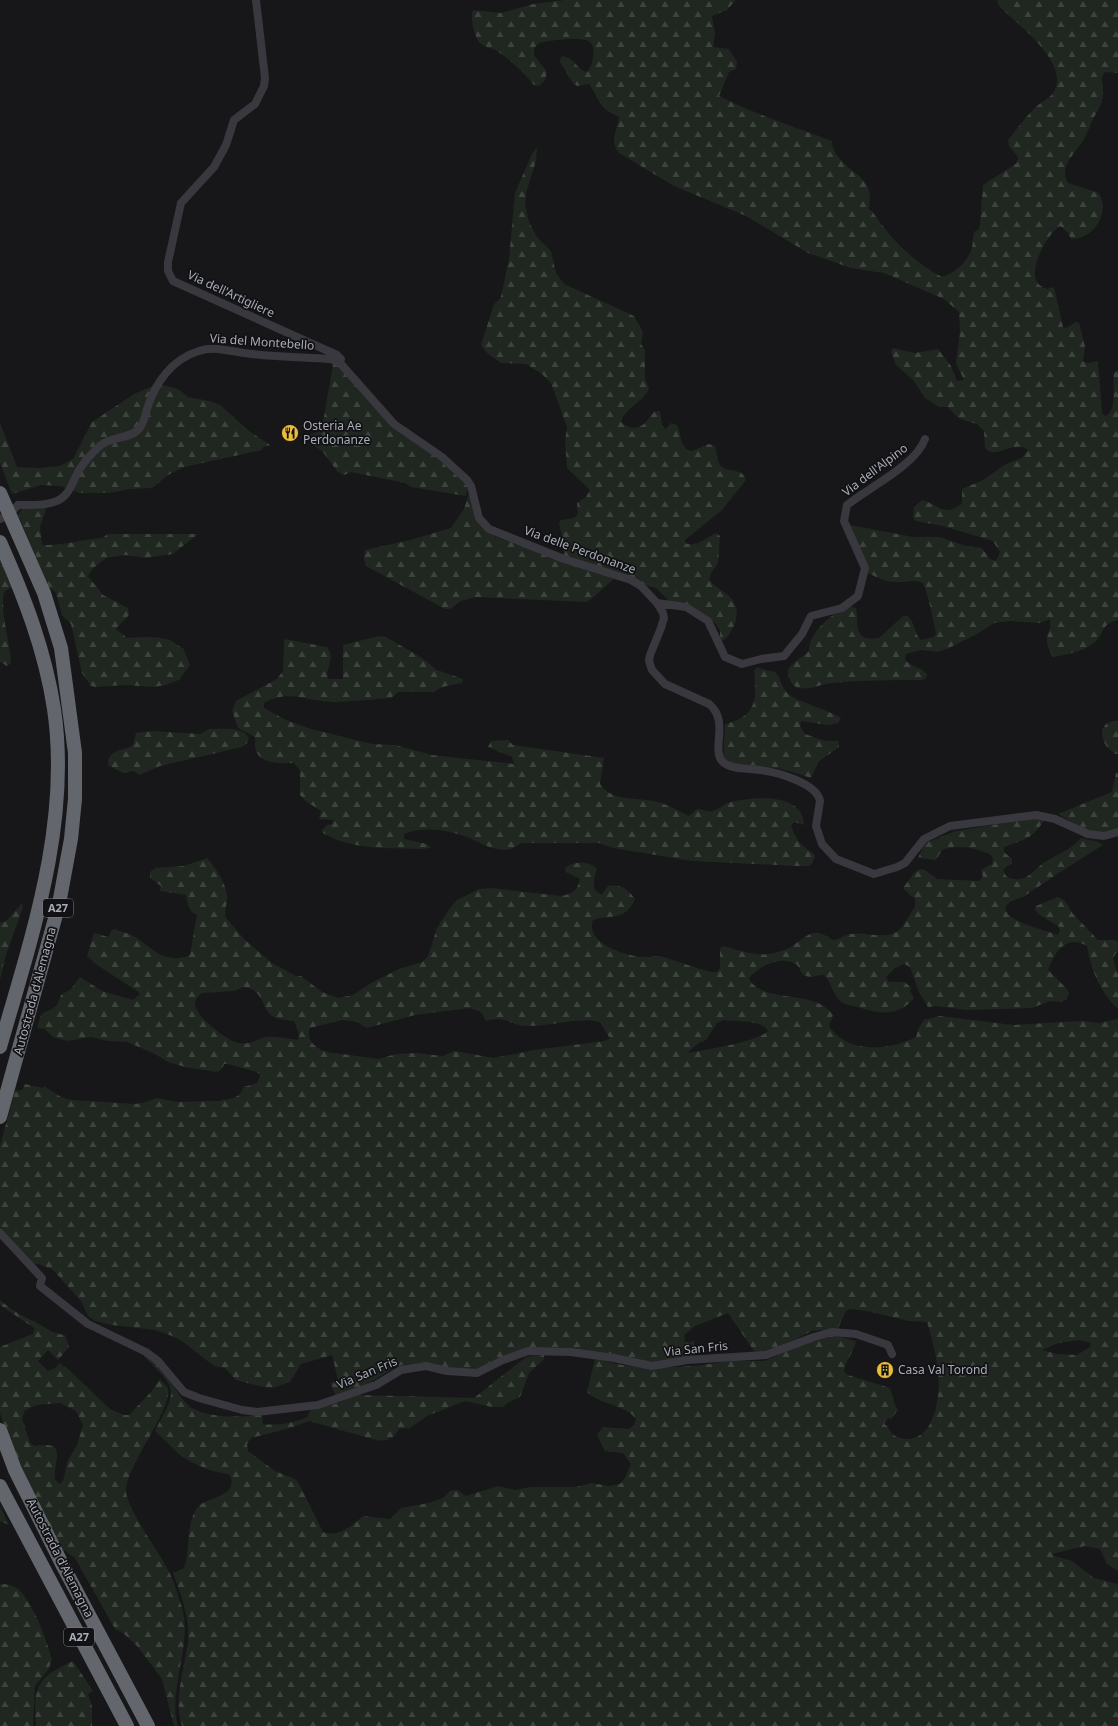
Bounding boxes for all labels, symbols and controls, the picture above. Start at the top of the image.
street label: Via dell'Artigliere [185,266,278,321]
street label: Via del Montebello [209,329,315,354]
place label: Osteria Ae Perdonanze [303,417,371,448]
restaurant icon: Osteria Ae Perdonanze [280,423,300,443]
street label: Via dell'Alpino [838,439,911,500]
street label: Via delle Perdonanze [522,521,639,578]
road number: A27 [43,899,73,917]
street label: Autostrada d'Alemagna [9,925,60,1057]
street label: Via San Fris [663,1337,729,1360]
street label: Via San Fris [334,1352,400,1393]
building icon: Casa Val Torond [875,1360,895,1380]
place label: Casa Val Torond [898,1361,988,1378]
street label: Autostrada d'Alemagna [23,1495,98,1620]
road number: A27 [64,1628,94,1646]

